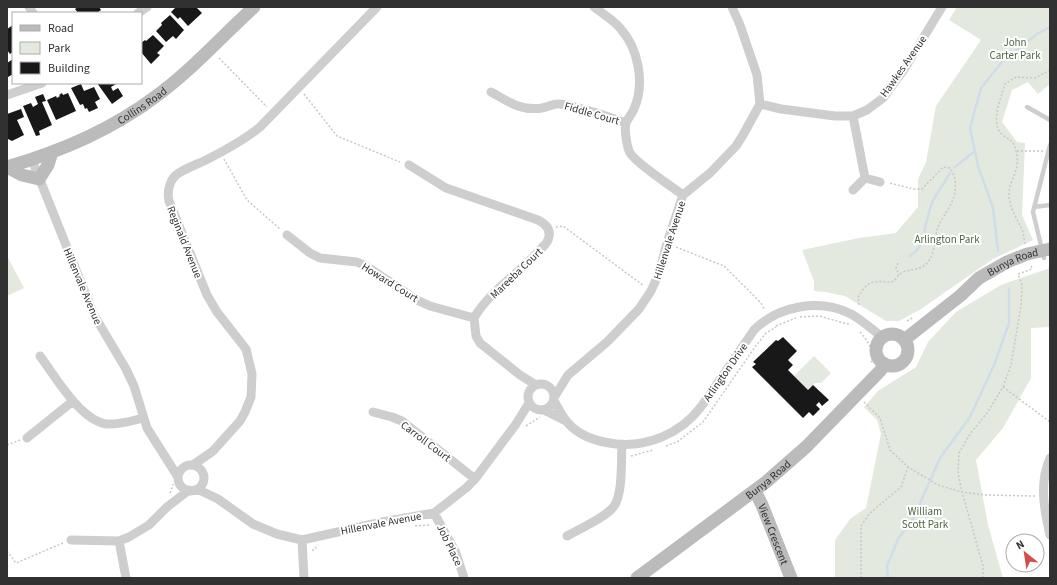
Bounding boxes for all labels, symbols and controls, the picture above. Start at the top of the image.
legend [12,12,142,84]
text: Road [48,20,74,37]
street label: Hawkes Avenue [877,32,931,100]
park label: John Carter Park [989,35,1041,63]
text: Park [48,40,70,57]
text: Building [48,60,90,77]
street label: Collins Road [115,84,170,128]
street label: Fiddle Court [563,98,621,129]
street label: Hillenvale Avenue [650,198,689,281]
street label: Reginald Avenue [163,204,206,281]
park label: Arlington Park [914,232,980,247]
street label: Mareeba Court [487,244,546,302]
street label: Bunya Road [984,245,1040,280]
street label: Hillenvale Avenue [60,246,106,327]
street label: Howard Court [359,259,421,306]
street label: Arlington Drive [700,340,751,405]
street label: Carroll Court [398,418,454,465]
street label: Bunya Road [742,457,794,503]
street label: View Crescent [754,502,792,567]
park label: William Scott Park [902,504,949,532]
street label: Hillenvale Avenue [340,508,423,539]
street label: Job Place [433,522,466,569]
north arrow [1005,533,1045,573]
text: N [1013,536,1027,553]

